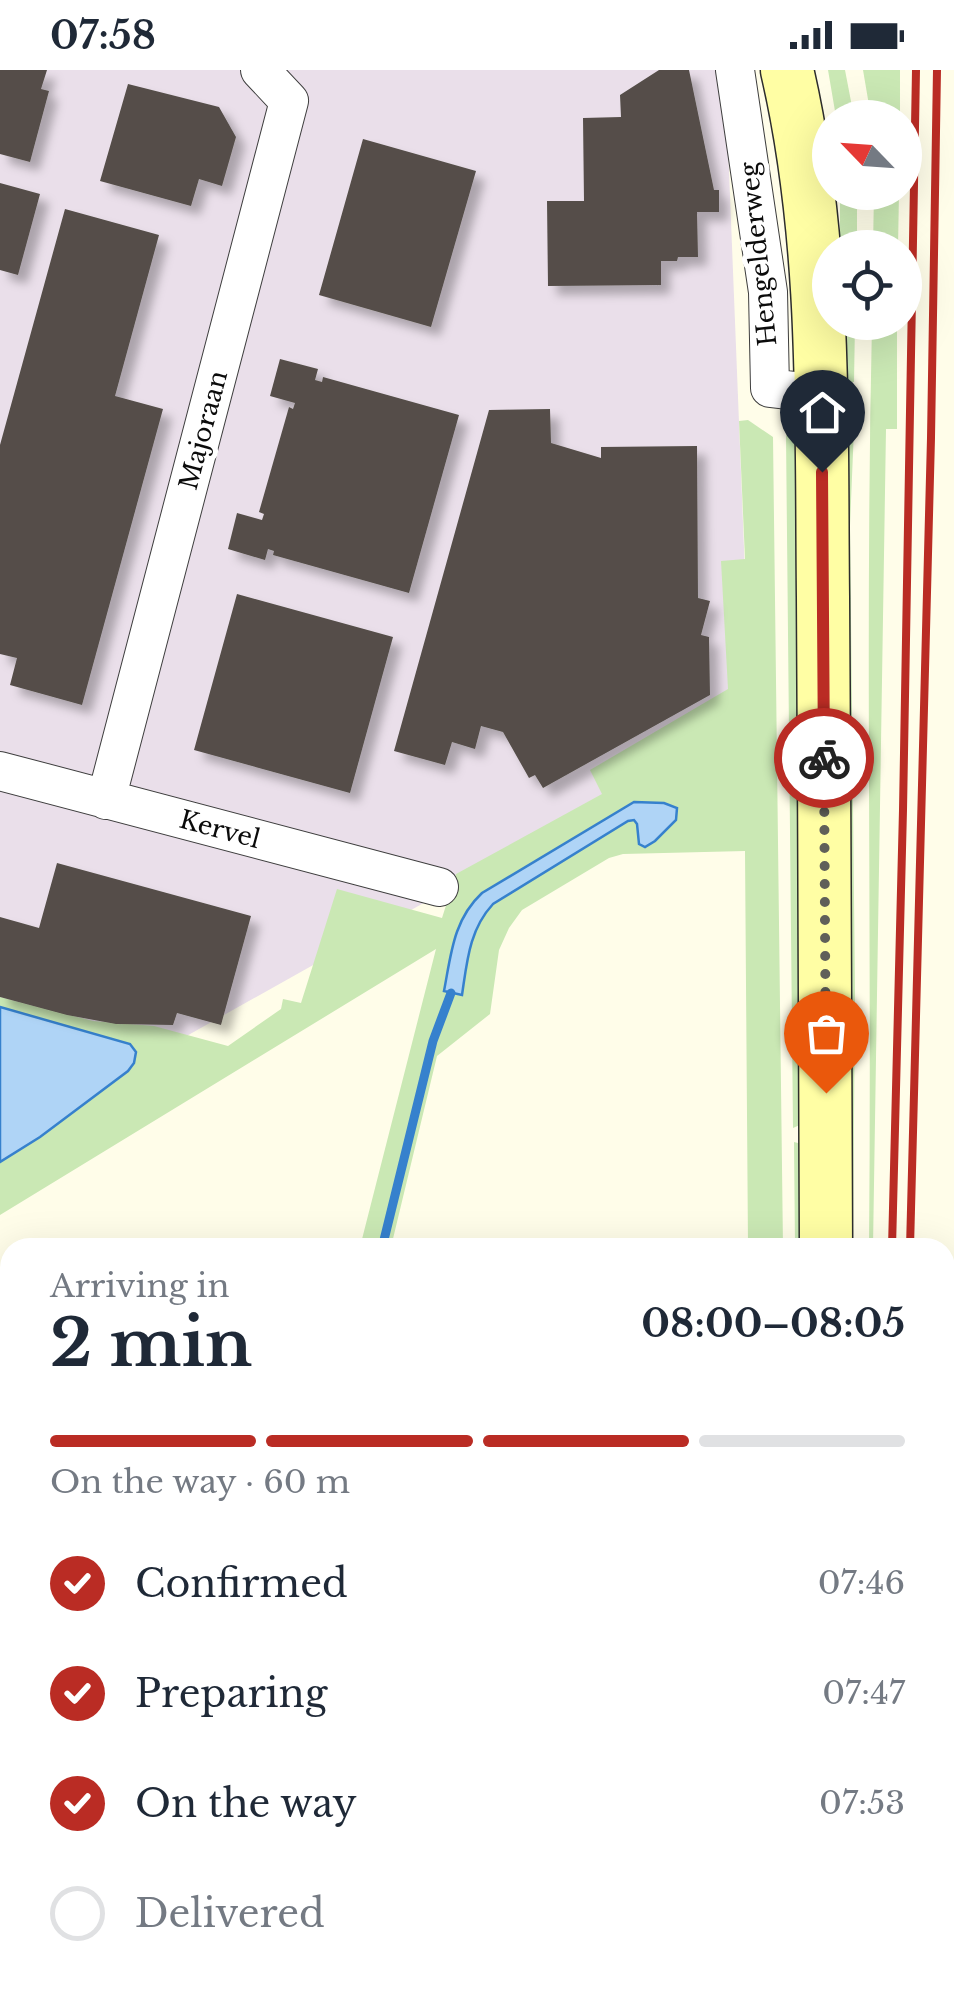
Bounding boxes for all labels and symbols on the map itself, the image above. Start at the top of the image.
north arrow [812,100,922,210]
street label: Hengelderweg [733,159,784,347]
street label: Majoraan [173,367,234,493]
pin [780,370,865,473]
courier [774,708,874,808]
street label: Kervel [176,804,264,855]
pin [784,991,869,1094]

